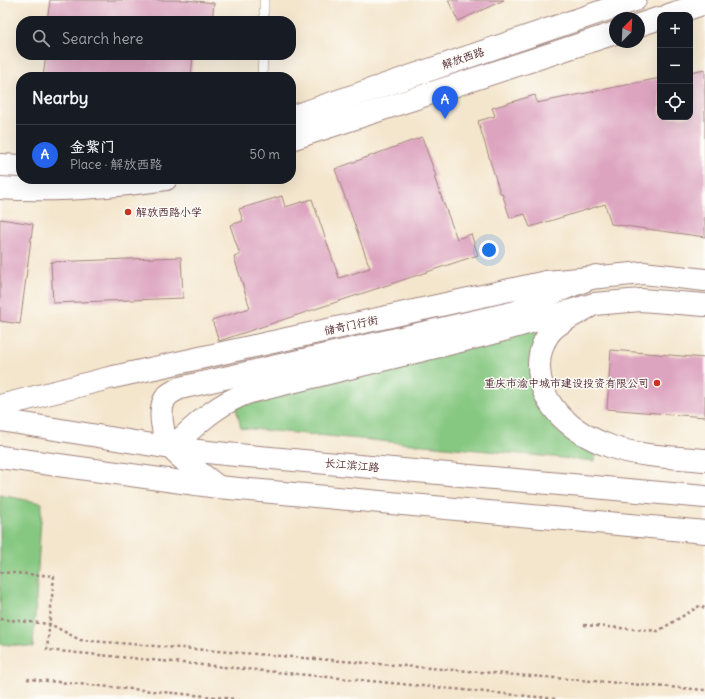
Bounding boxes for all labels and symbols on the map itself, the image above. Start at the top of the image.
north arrow [609,12,645,48]
street label: 解放西路 [440,44,486,72]
pin: A [432,86,458,119]
place label: 解放西路小学 [136,205,202,219]
marker: 解放西路小学 [123,207,133,217]
your location [479,240,499,260]
street label: 储奇门行街 [323,312,380,338]
place label: 重庆市渝中城市建设投资有限公司 [484,376,649,390]
marker: 重庆市渝中城市建设投资有限公司 [652,378,662,388]
street label: 长江滨江路 [324,456,380,474]

